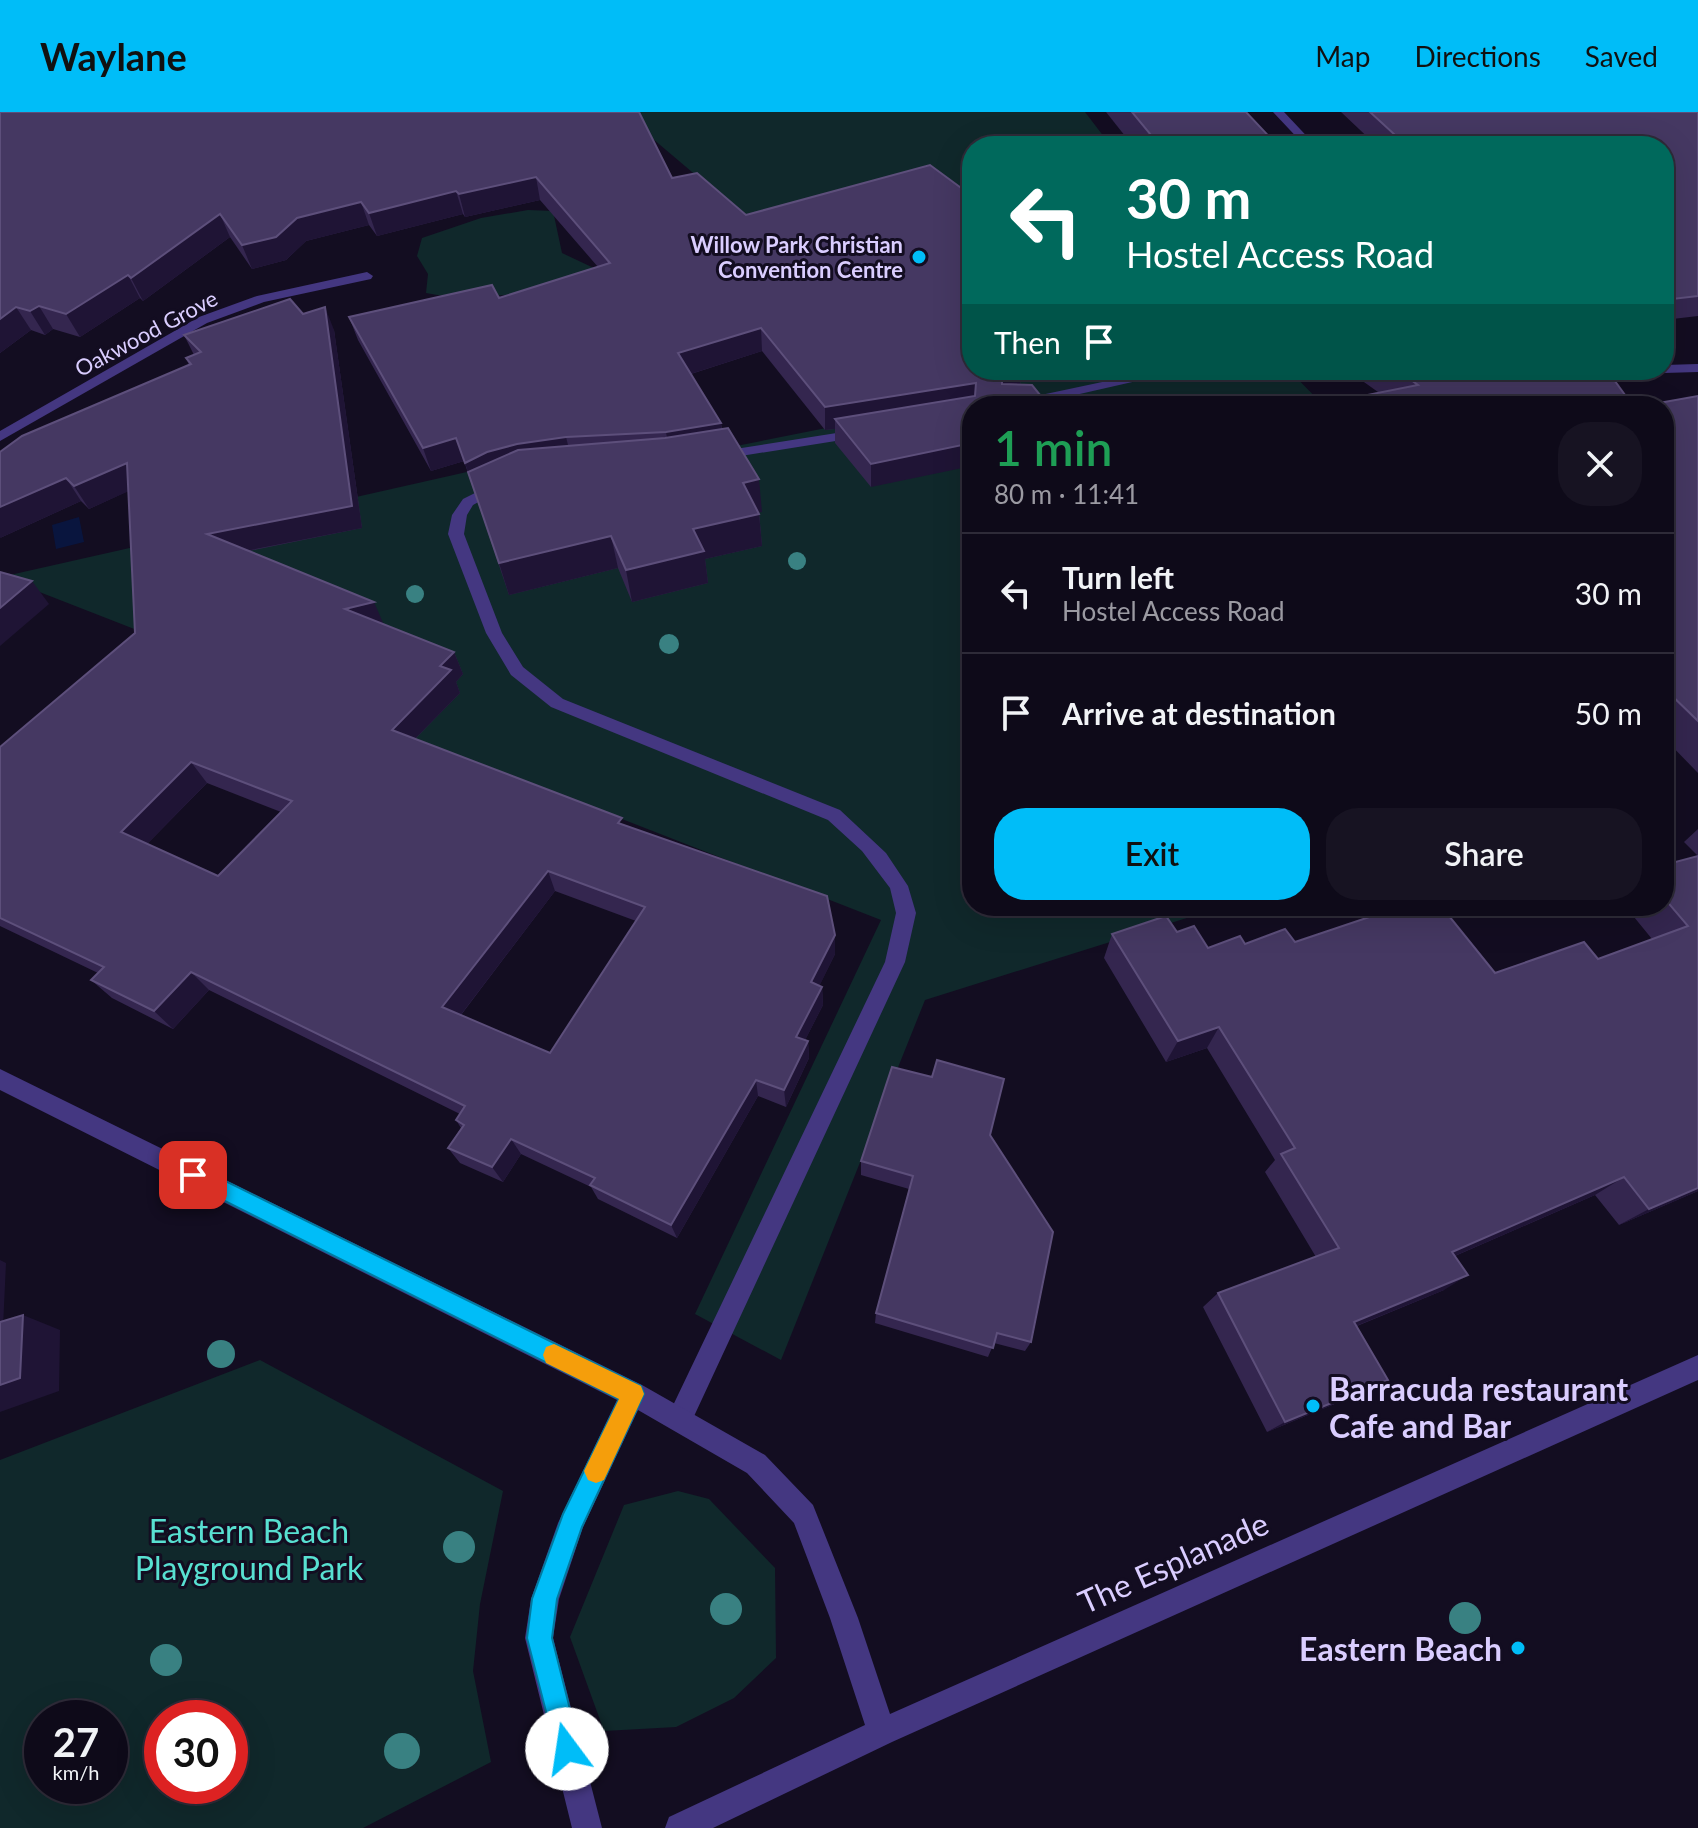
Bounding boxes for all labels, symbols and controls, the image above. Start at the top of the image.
text: Waylane [40,33,187,79]
text: Map [1315,39,1370,73]
text: Directions [1414,39,1541,73]
text: Saved [1585,39,1658,73]
text: 30 m [1126,164,1251,231]
icon: left [994,168,1098,272]
place label: Willow Park Christian Convention Centre [691,231,903,283]
text: Hostel Access Road [1126,232,1434,276]
marker: Willow Park Christian Convention Centre [910,248,928,266]
street label: Oakwood Grove [70,284,222,382]
icon: arrive [1077,320,1121,364]
text: Then [994,324,1061,360]
text: 1 min [994,419,1112,476]
button: close [1558,422,1642,506]
text: 80 m · 11:41 [994,478,1139,510]
text: Turn left [1062,559,1174,595]
icon: left [994,571,1038,615]
text: 30 m [1575,575,1642,611]
text: Hostel Access Road [1062,595,1285,627]
icon: arrive [994,691,1038,735]
text: Arrive at destination [1062,695,1336,731]
text: 50 m [1575,695,1642,731]
button: Exit [994,808,1310,900]
button: Share [1326,808,1642,900]
pin [159,1141,227,1209]
icon: arrive [171,1153,215,1197]
place label: Barracuda restaurant Cafe and Bar [1329,1369,1628,1445]
marker: Barracuda restaurant Cafe and Bar [1304,1397,1322,1415]
street label: The Esplanade [1072,1503,1274,1621]
park label: Eastern Beach Playground Park [135,1511,364,1587]
place label: Eastern Beach [1299,1629,1502,1668]
marker: Eastern Beach [1509,1639,1527,1657]
speed limit sign: 30 [144,1700,248,1804]
position arrow [525,1707,609,1791]
text: 27 [53,1718,99,1766]
text: km/h [53,1760,99,1784]

